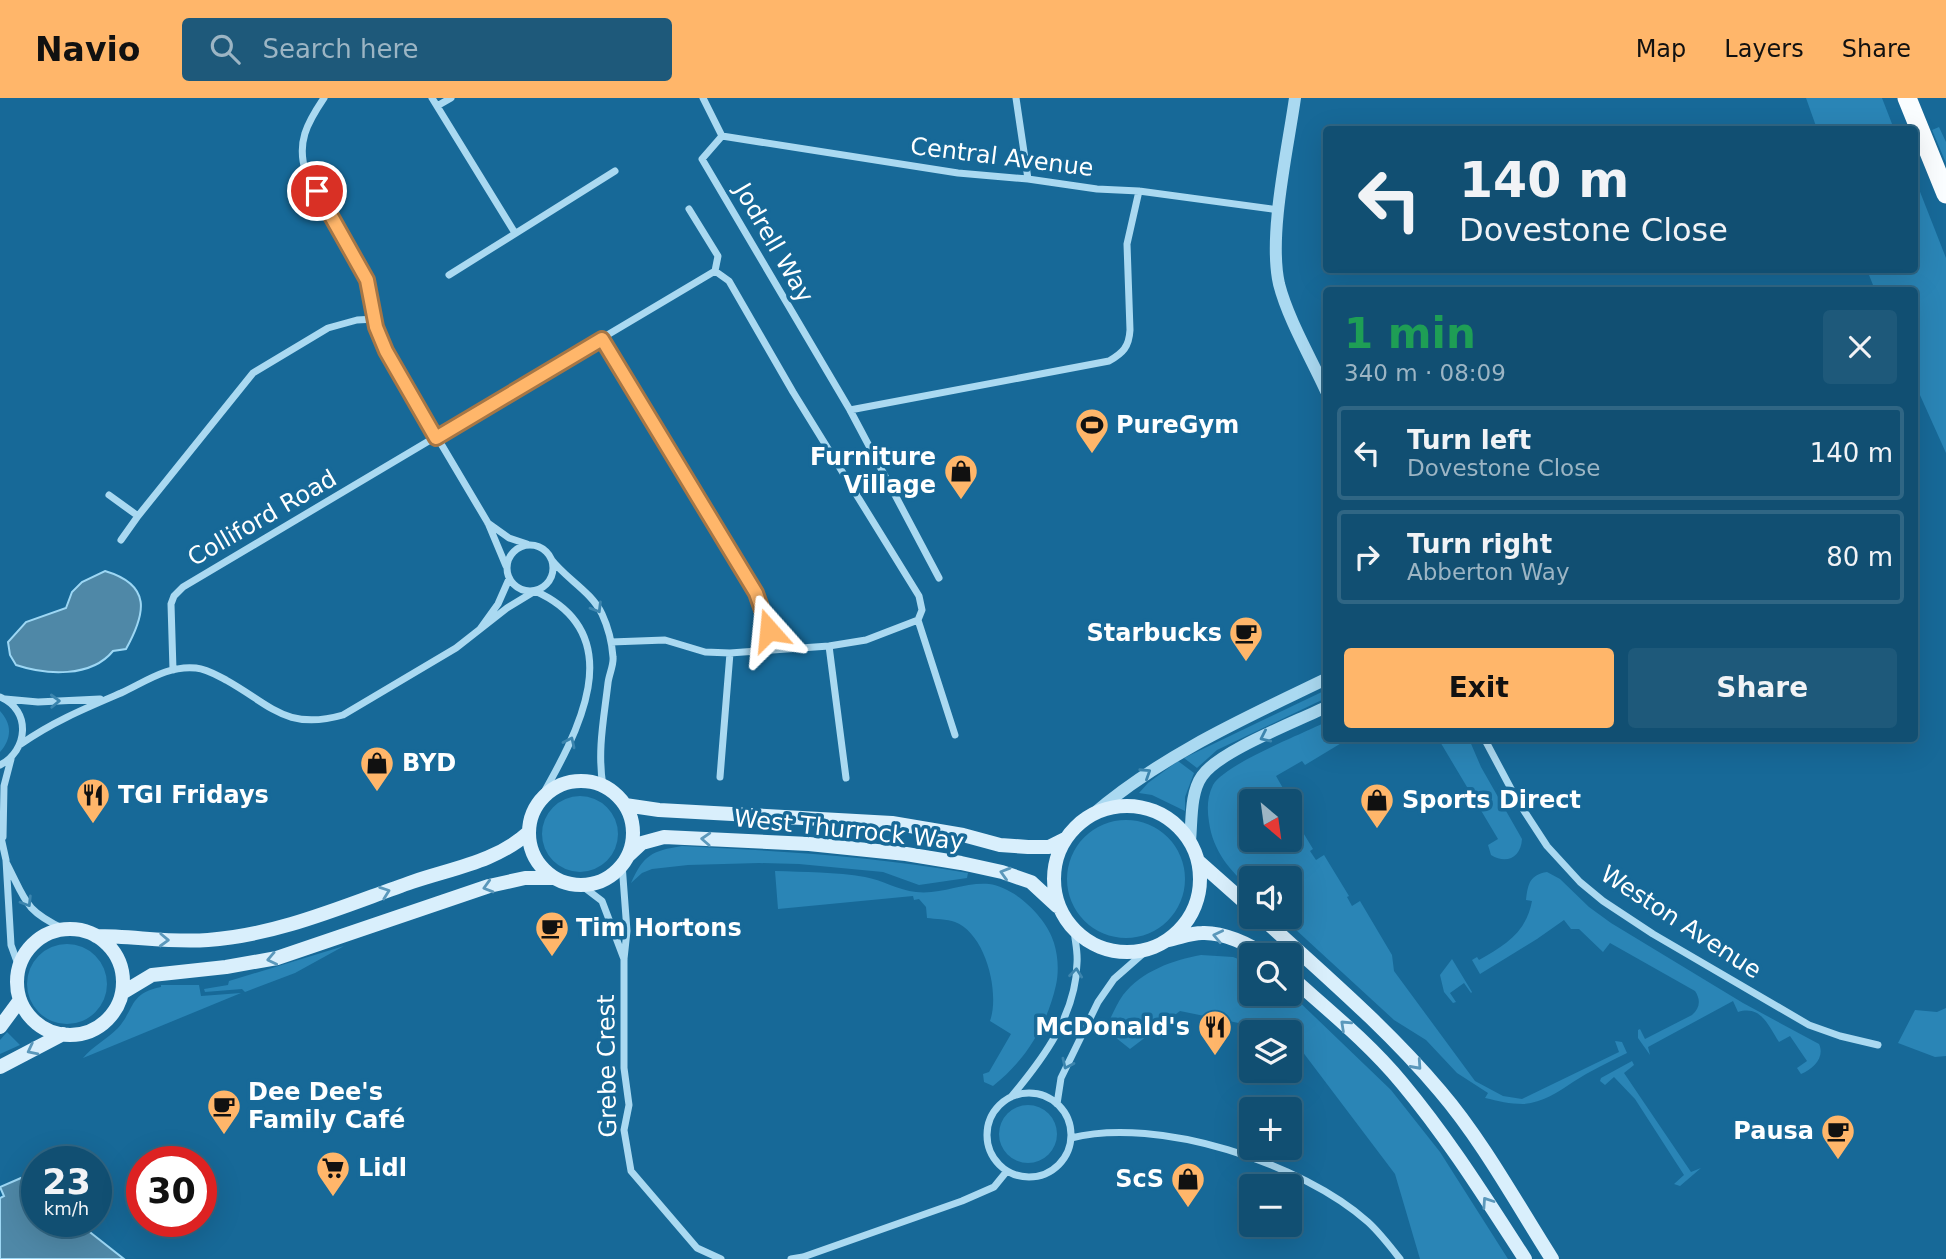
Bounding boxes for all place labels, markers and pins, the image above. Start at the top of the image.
pin [287,161,347,221]
sports icon: PureGym [1073,406,1111,455]
place label: PureGym [1116,411,1239,439]
place label: Furniture Village [810,443,936,499]
shop icon: Furniture Village [942,452,980,501]
cafe icon: Starbucks [1227,614,1265,663]
place label: Starbucks [1086,619,1222,647]
shop icon: BYD [358,744,396,793]
place label: BYD [402,749,456,777]
restaurant icon: TGI Fridays [74,776,112,825]
place label: TGI Fridays [118,781,269,809]
shop icon: Sports Direct [1358,781,1396,830]
place label: Sports Direct [1402,786,1581,814]
cafe icon: Tim Hortons [533,909,571,958]
place label: Tim Hortons [576,914,742,942]
restaurant icon: McDonald's [1196,1008,1234,1057]
place label: McDonald's [1035,1013,1190,1041]
place label: Dee Dee's Family Café [248,1078,405,1134]
cafe icon: Dee Dee's Family Café [205,1087,243,1136]
cafe icon: Pausa [1819,1112,1857,1161]
place label: Pausa [1733,1117,1814,1145]
supermarket icon: Lidl [314,1149,352,1198]
place label: Lidl [358,1154,407,1182]
shop icon: ScS [1169,1160,1207,1209]
place label: ScS [1115,1165,1164,1193]

